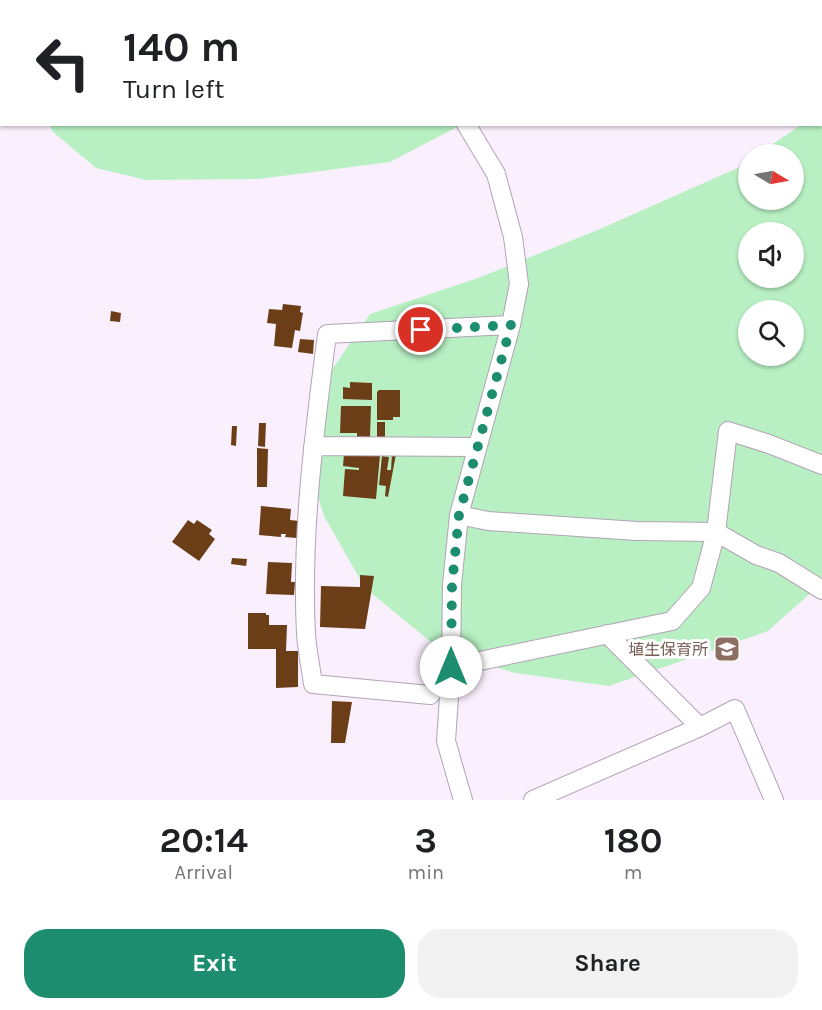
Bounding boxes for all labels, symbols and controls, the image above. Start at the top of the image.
text: 140 m [123,22,240,72]
icon: left [24,24,102,102]
text: Turn left [123,73,224,105]
north arrow [738,144,804,210]
map controls [738,144,804,366]
button: sound [738,222,804,288]
button: search [738,300,804,366]
pin [395,304,446,355]
icon: arrive [404,313,437,346]
school or university icon: 埴生保育所 [712,634,742,664]
position arrow [419,635,483,699]
place label: 埴生保育所 [628,640,708,659]
text: 20:14 [159,819,248,861]
text: 3 [415,819,437,861]
text: 180 [604,819,663,861]
text: Arrival [174,861,233,884]
text: min [407,861,444,884]
text: m [624,861,642,884]
button: Exit [24,929,405,998]
button: Share [417,929,798,998]

